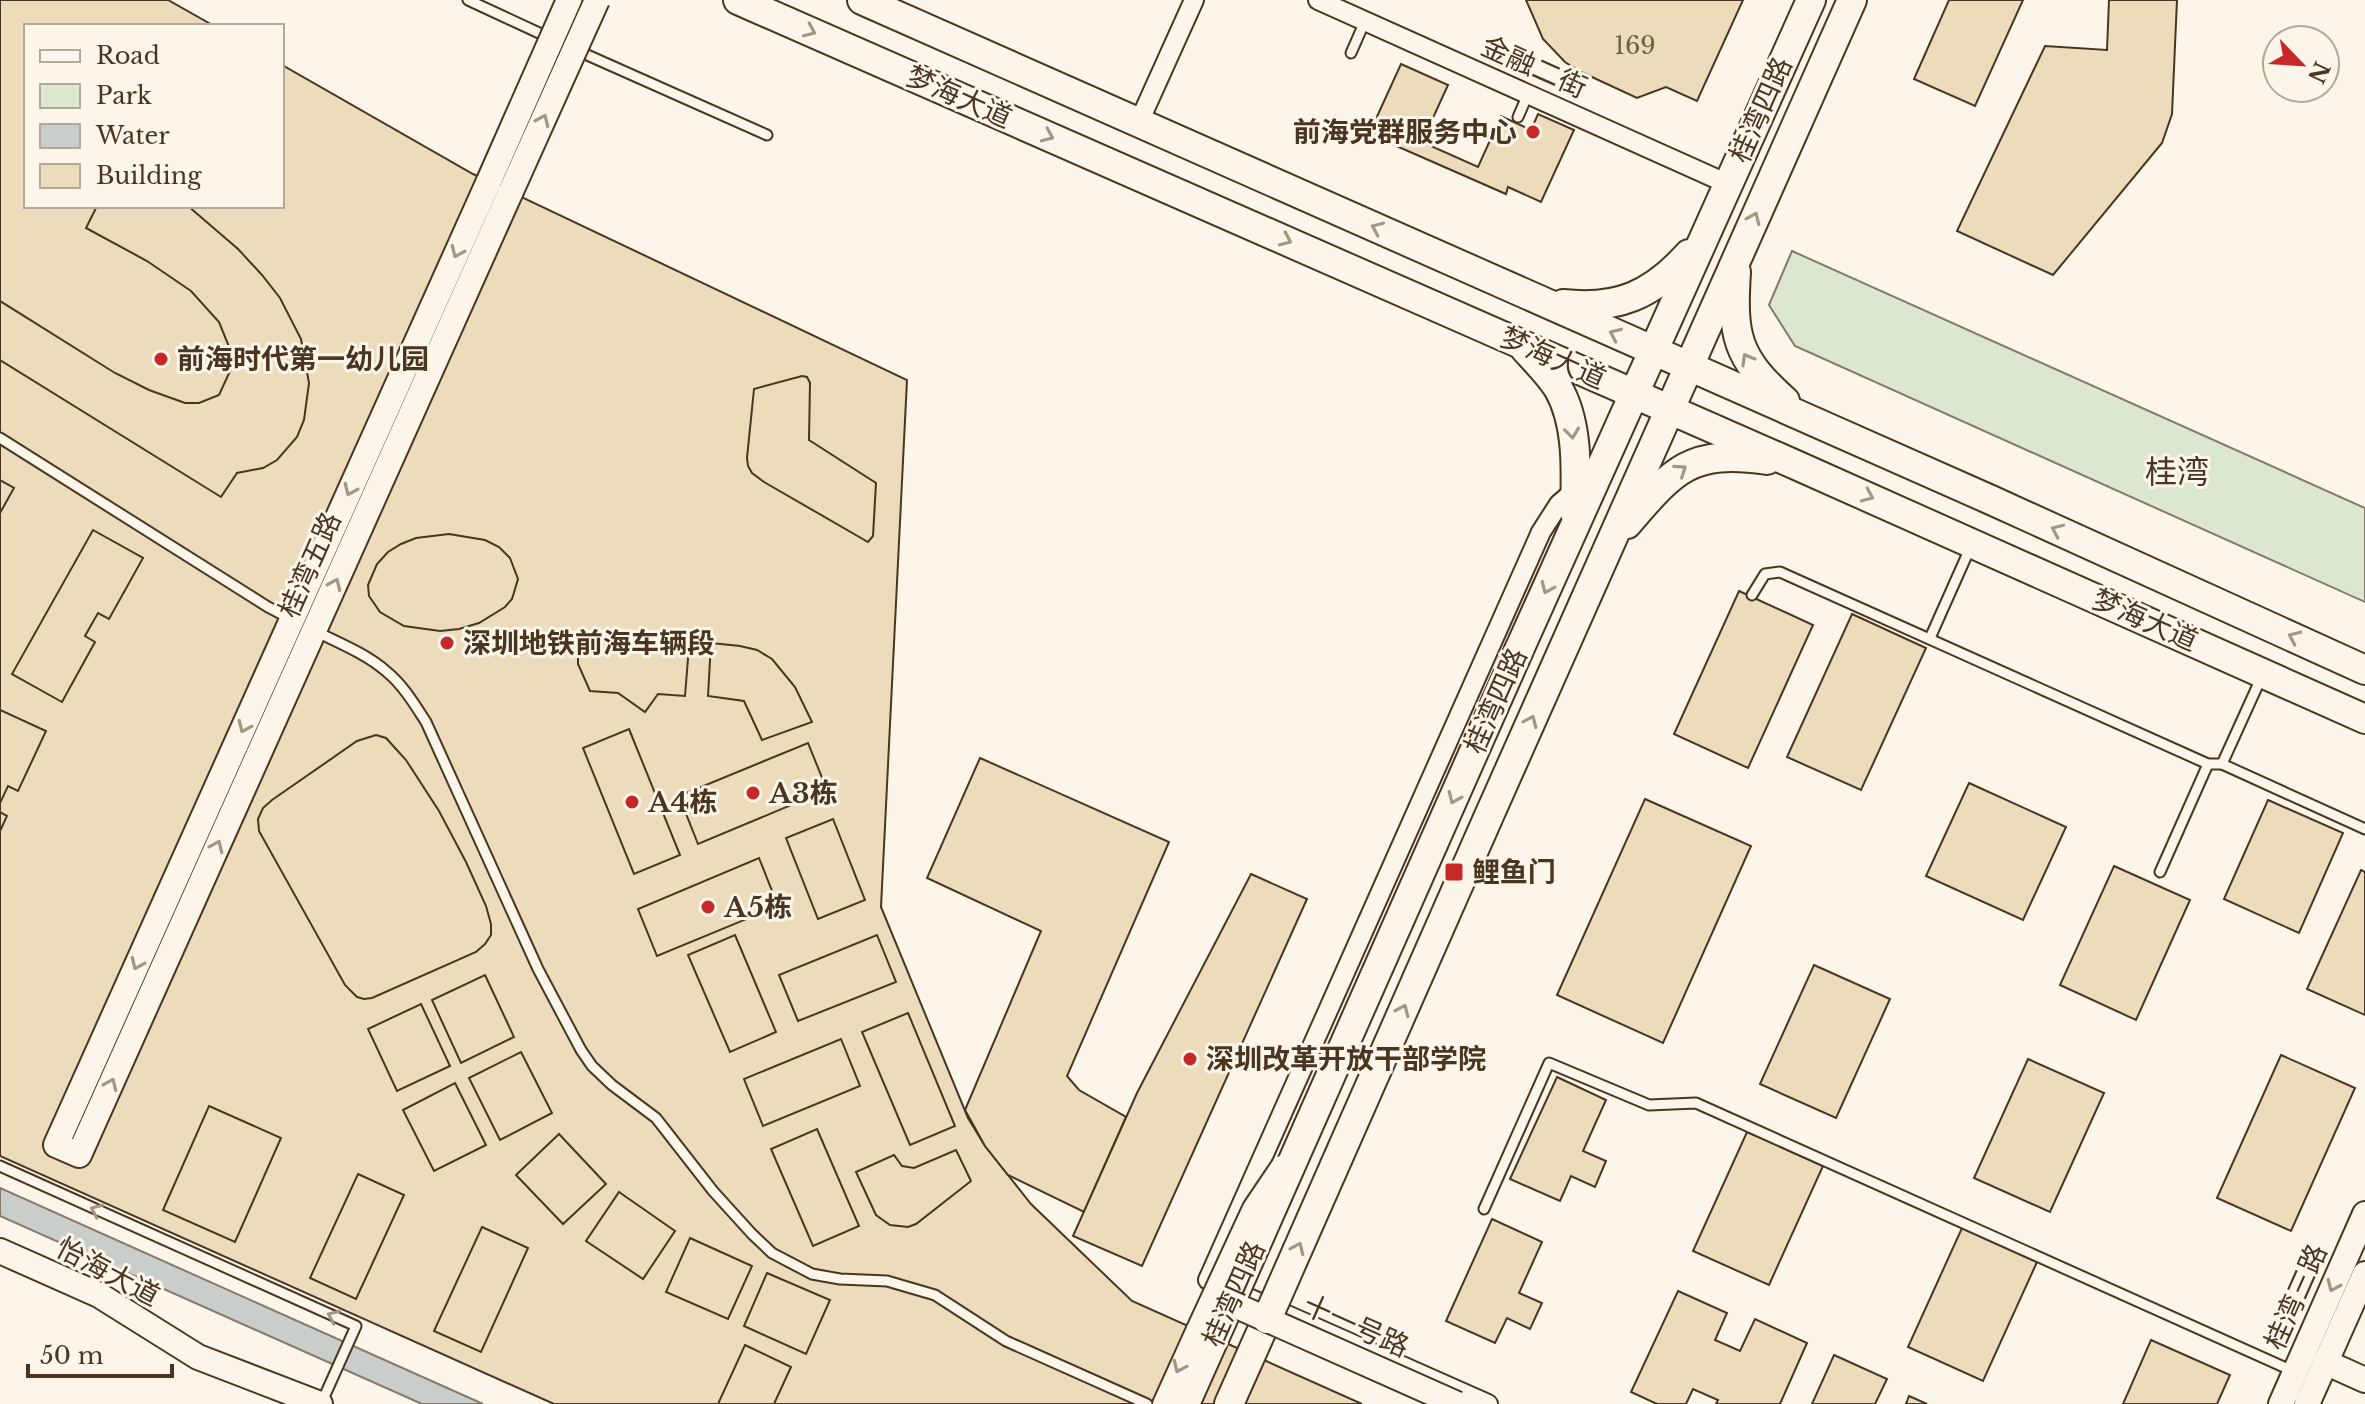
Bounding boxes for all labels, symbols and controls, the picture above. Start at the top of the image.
one-way arrow [802,22,816,38]
legend [24,24,284,208]
north arrow [2261,24,2341,104]
street label: 金融二街 [1476,28,1592,106]
house number: 169 [1614,31,1656,60]
text: Road [96,41,160,70]
street label: 桂湾四路 [1722,52,1800,168]
text: N [2302,57,2335,88]
street label: 梦海大道 [901,58,1017,136]
text: Park [96,81,152,110]
one-way arrow [533,114,549,129]
place label: 前海党群服务中心 [1293,115,1517,150]
text: Water [95,121,170,150]
marker: 前海党群服务中心 [1524,123,1542,141]
one-way arrow [1040,126,1054,142]
text: Building [96,161,202,190]
one-way arrow [1744,212,1760,226]
one-way arrow [1371,222,1385,238]
one-way arrow [1278,231,1292,247]
one-way arrow [450,244,466,259]
street label: 梦海大道 [1495,319,1611,397]
one-way arrow [1609,327,1623,343]
place label: 前海时代第一幼儿园 [177,342,429,377]
marker: 前海时代第一幼儿园 [152,350,170,368]
one-way arrow [1742,353,1757,367]
one-way arrow [1563,427,1580,440]
district label: 桂湾 [2145,452,2209,492]
one-way arrow [1673,465,1687,480]
one-way arrow [344,481,360,496]
one-way arrow [1859,487,1874,503]
street label: 桂湾五路 [271,507,349,623]
one-way arrow [2051,524,2065,540]
one-way arrow [325,577,341,592]
one-way arrow [1540,580,1556,594]
street label: 梦海大道 [2087,581,2203,659]
place label: 深圳地铁前海车辆段 [463,626,715,661]
one-way arrow [2288,631,2302,647]
marker: 深圳地铁前海车辆段 [438,634,456,652]
street label: 桂湾四路 [1457,643,1535,759]
one-way arrow [1522,715,1538,729]
one-way arrow [237,719,253,733]
place label: A3栋 [768,776,838,811]
marker: A3栋 [744,784,762,802]
place label: A4栋 [647,785,717,820]
one-way arrow [1447,790,1463,804]
marker: A4栋 [623,793,641,811]
one-way arrow [207,840,223,855]
place label: 鲤鱼门 [1472,855,1556,890]
marker: 鲤鱼门 [1443,861,1465,883]
place label: A5栋 [723,890,792,925]
marker: A5栋 [699,898,717,916]
one-way arrow [131,956,147,970]
one-way arrow [1394,1004,1410,1018]
place label: 深圳改革开放干部学院 [1206,1042,1486,1077]
marker: 深圳改革开放干部学院 [1181,1050,1199,1068]
one-way arrow [101,1077,117,1092]
one-way arrow [90,1203,104,1219]
street label: 怡海大道 [50,1230,166,1314]
street label: 桂湾四路 [1195,1236,1273,1352]
street label: 桂湾三路 [2257,1239,2335,1355]
one-way arrow [1289,1242,1305,1256]
one-way arrow [2327,1277,2343,1292]
street label: 十一号路 [1298,1287,1414,1365]
one-way arrow [327,1310,341,1326]
scale bar [28,1328,172,1378]
text: 50 m [40,1341,104,1370]
one-way arrow [1173,1358,1189,1373]

